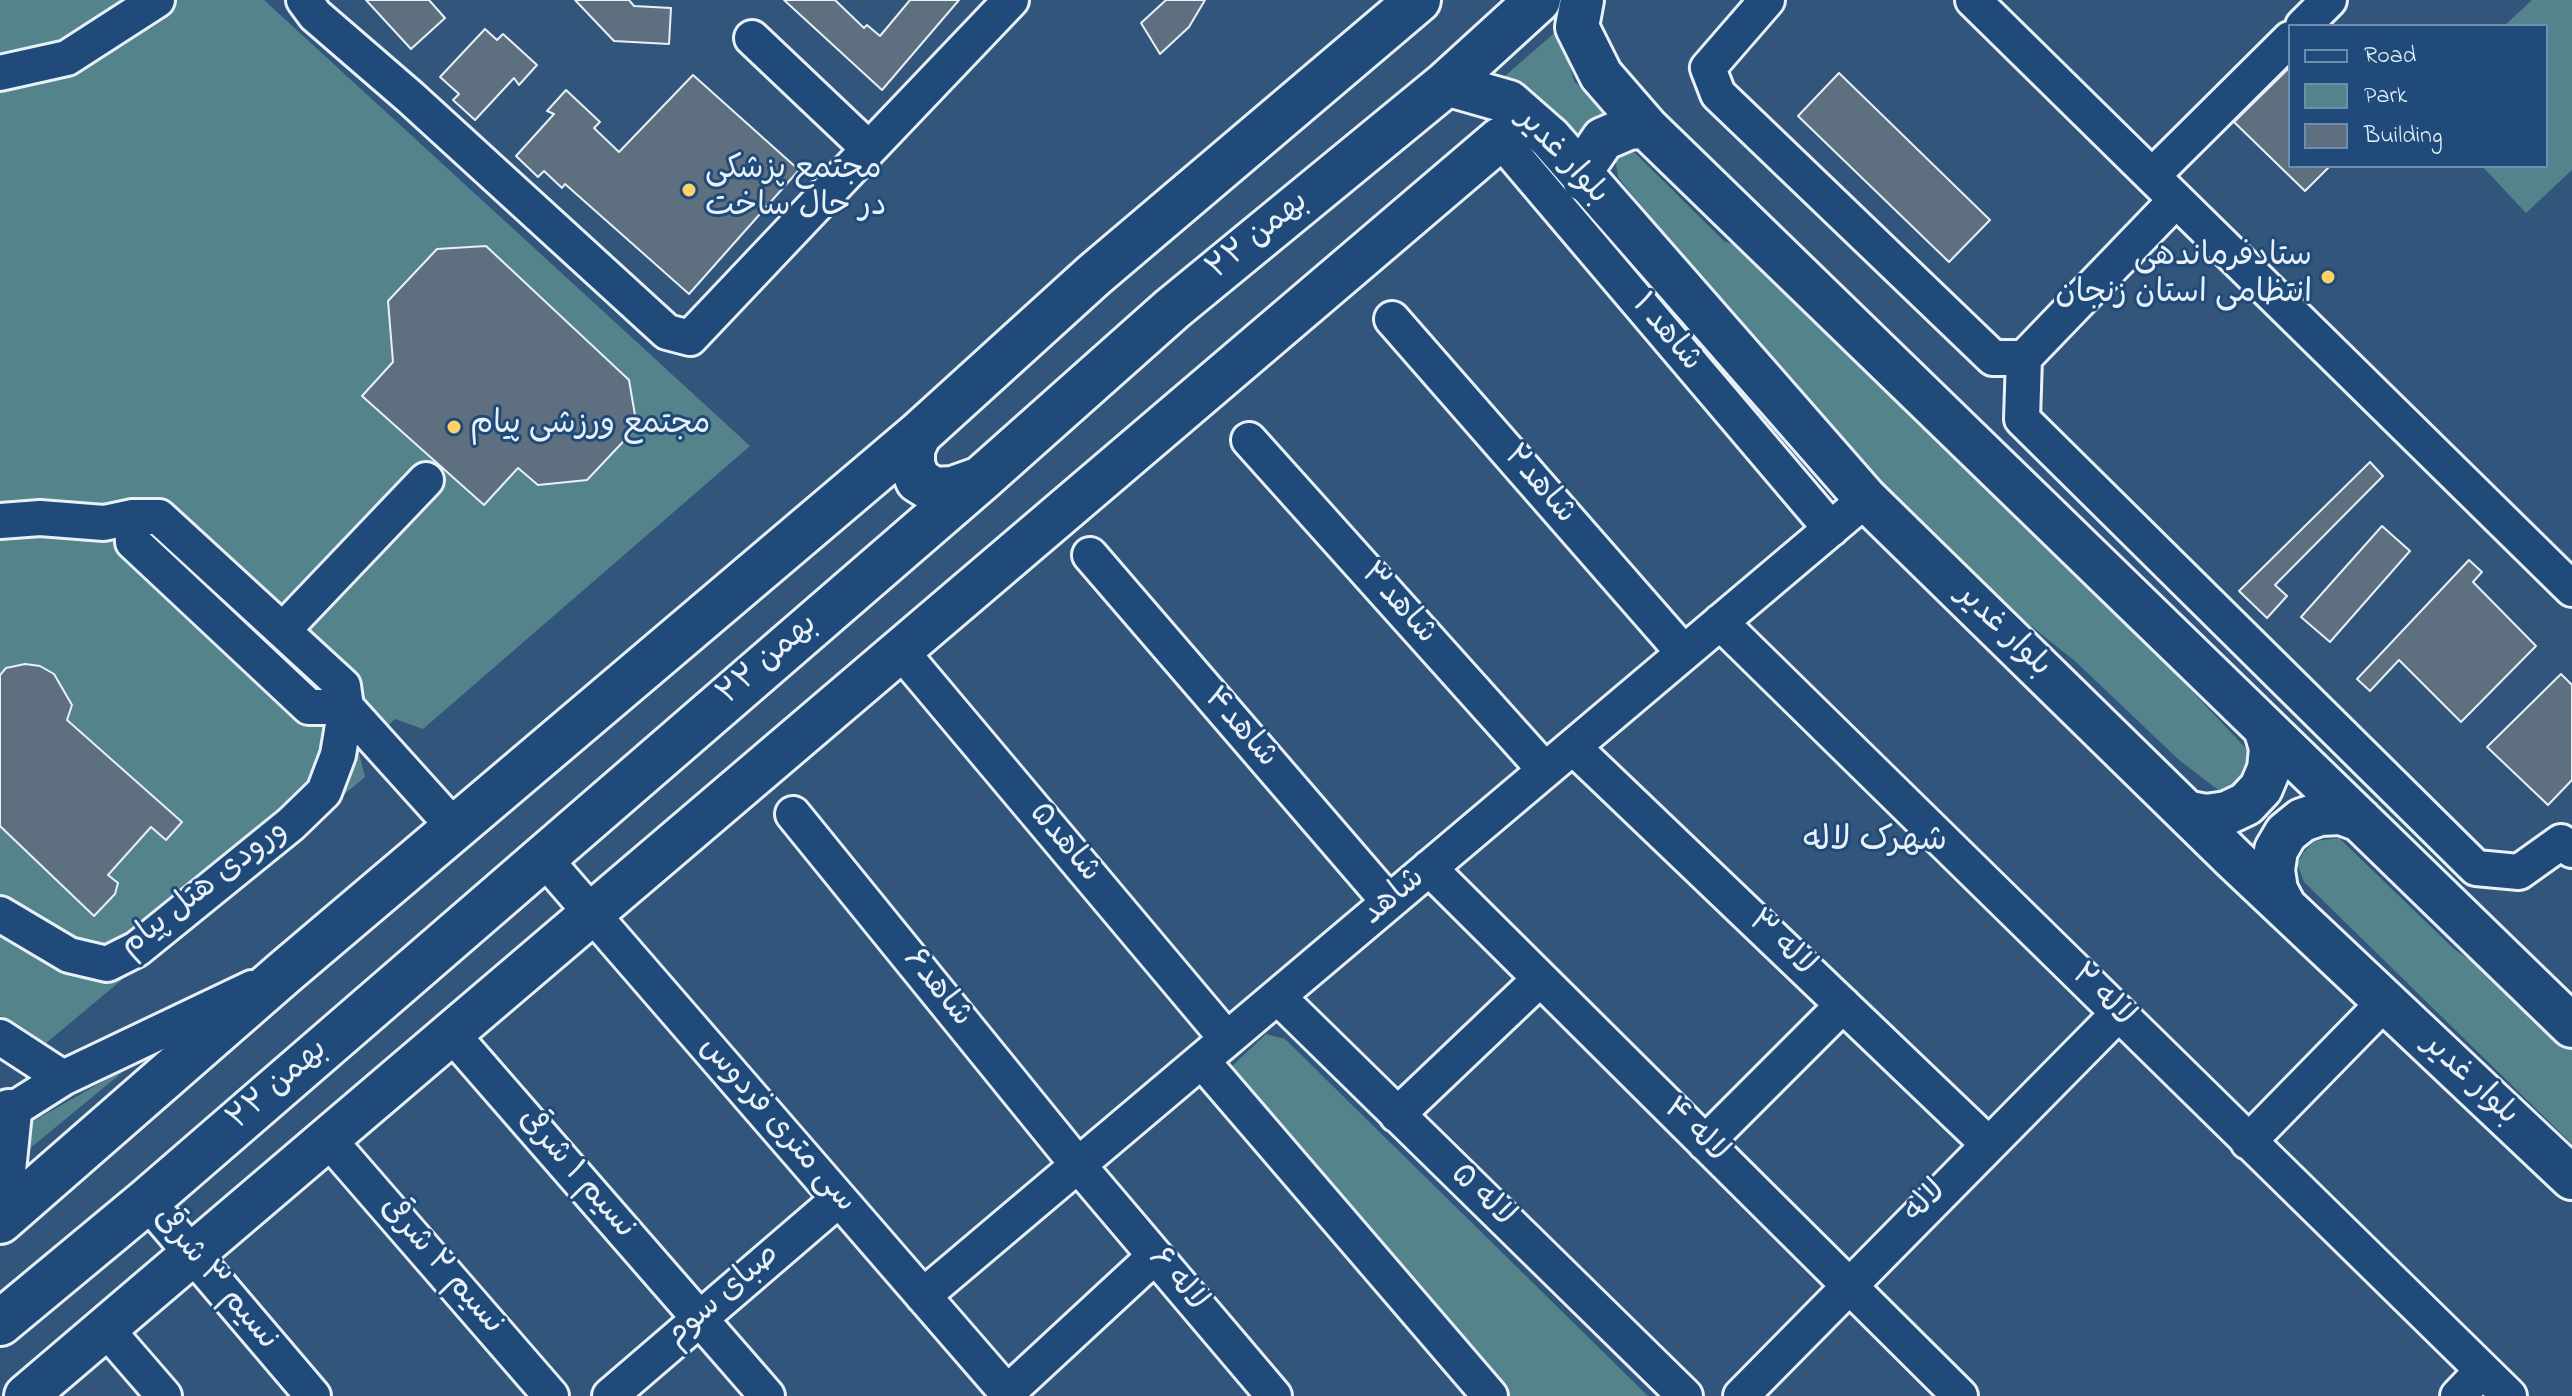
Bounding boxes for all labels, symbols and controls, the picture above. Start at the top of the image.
legend [2288,24,2548,168]
text: Road [2364,39,2416,74]
text: Park [2364,79,2407,114]
street label: بلوار غدیر [1507,102,1615,214]
text: Building [2364,119,2443,154]
place label: مجتمع پزشکی در حال ساخت [705,153,886,228]
marker: مجتمع پزشکی در حال ساخت [680,181,698,199]
street label: ۲۲ بهمن [1200,184,1318,290]
place label: ستادفرماندهی انتظامی استان زنجان [2055,240,2312,315]
marker: ستادفرماندهی انتظامی استان زنجان [2319,268,2337,286]
street label: شاهد ۱ [1621,287,1709,381]
place label: مجتمع ورزشی پیام [470,408,710,446]
marker: مجتمع ورزشی پیام [445,418,463,436]
street label: شاهد۲ [1493,439,1583,533]
street label: شاهد۳ [1350,556,1444,654]
street label: بلوار غدیر [1946,577,2058,687]
street label: ۲۲ بهمن [711,607,827,715]
street label: شاهد۴ [1194,681,1284,777]
street label: شاهد۵ [1019,796,1107,892]
street label: ورودی هتل پیام [114,813,296,967]
district label: شهرک لاله [1803,823,1947,863]
street label: شاهد [1356,861,1434,935]
street label: لاله ۳ [1738,904,1822,986]
street label: شاهد۶ [893,942,979,1036]
street label: لاله ۲ [2061,957,2141,1037]
street label: بلوار غدیر [2413,1027,2525,1135]
street label: سی متری فردوس [689,1030,863,1222]
street label: ۲۲ بهمن [221,1032,337,1140]
street label: لاله ۴ [1653,1091,1735,1173]
street label: نسیم ۱ شرقی [508,1102,642,1248]
street label: لاله ۵ [1441,1157,1521,1237]
street label: لاله [1898,1174,1956,1232]
street label: نسیم ۲ شرقی [370,1190,510,1344]
street label: نسیم ۳ شرقی [143,1201,285,1359]
street label: صبای سوم [659,1237,789,1357]
street label: لاله ۶ [1138,1241,1214,1321]

